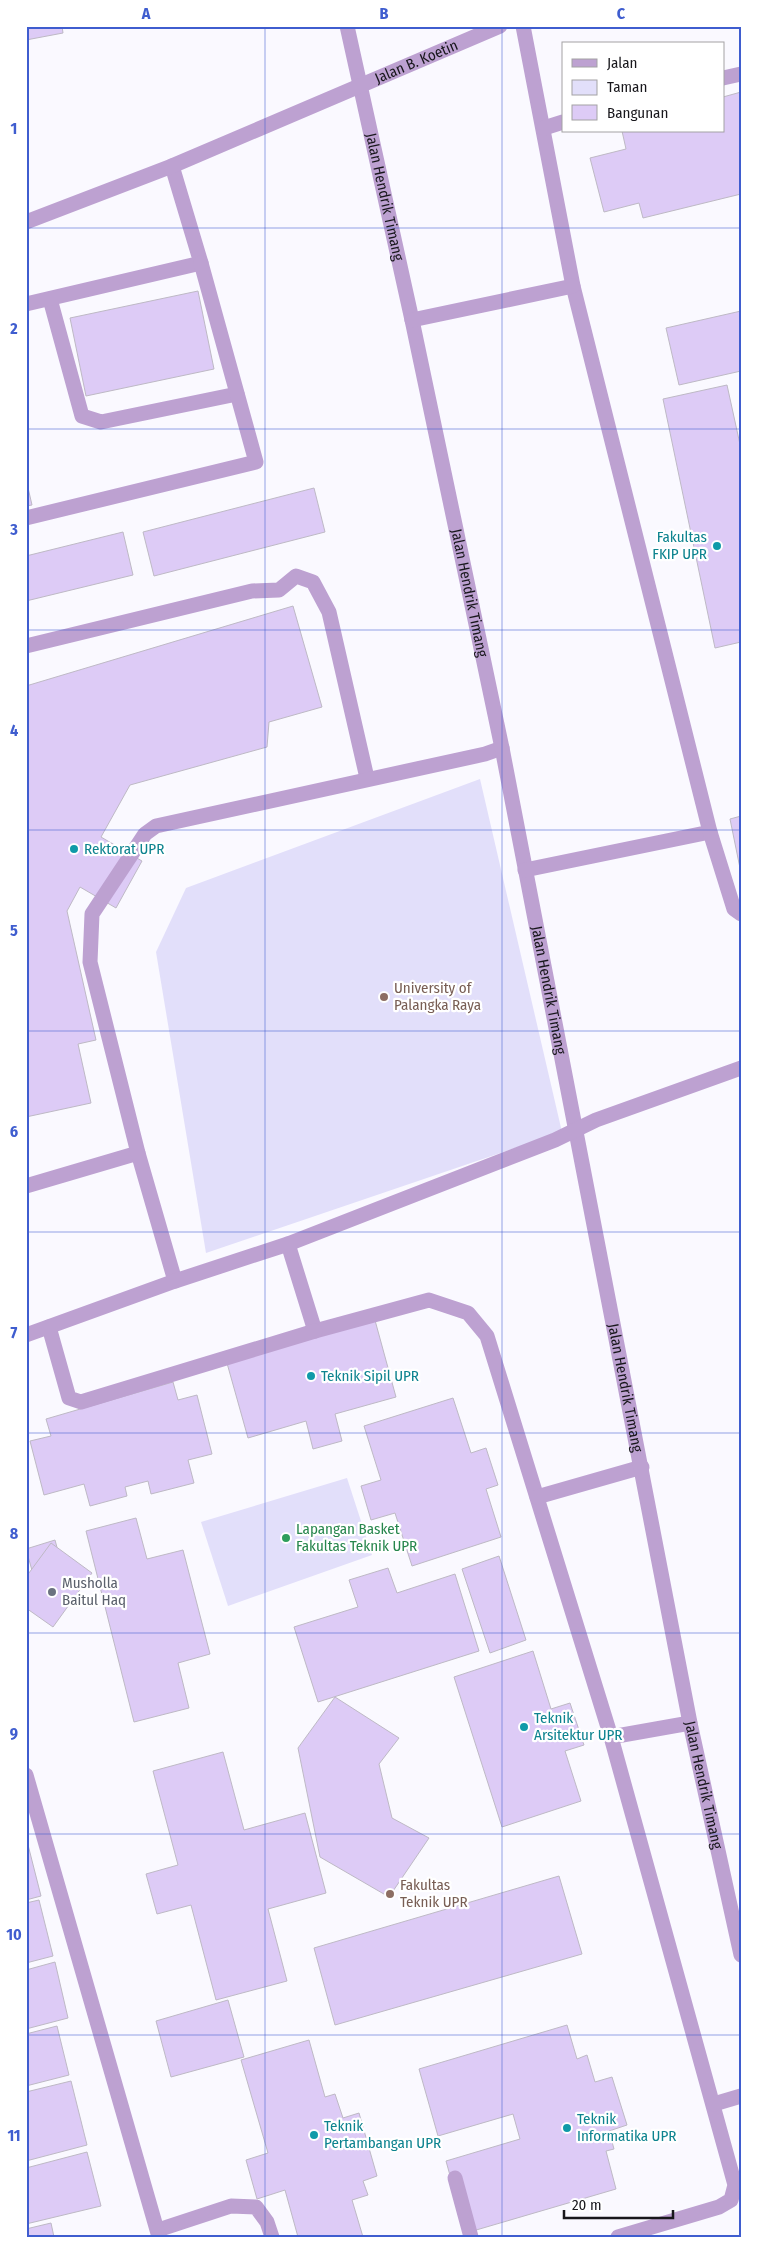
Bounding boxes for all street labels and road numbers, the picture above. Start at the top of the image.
street label: Jalan B. Koetin [372,36,461,87]
street label: Jalan Hendrik Timang [362,131,408,263]
street label: Jalan Hendrik Timang [447,527,492,659]
street label: Jalan Hendrik Timang [527,924,570,1056]
street label: Jalan Hendrik Timang [604,1322,647,1454]
street label: Jalan Hendrik Timang [681,1719,726,1851]

